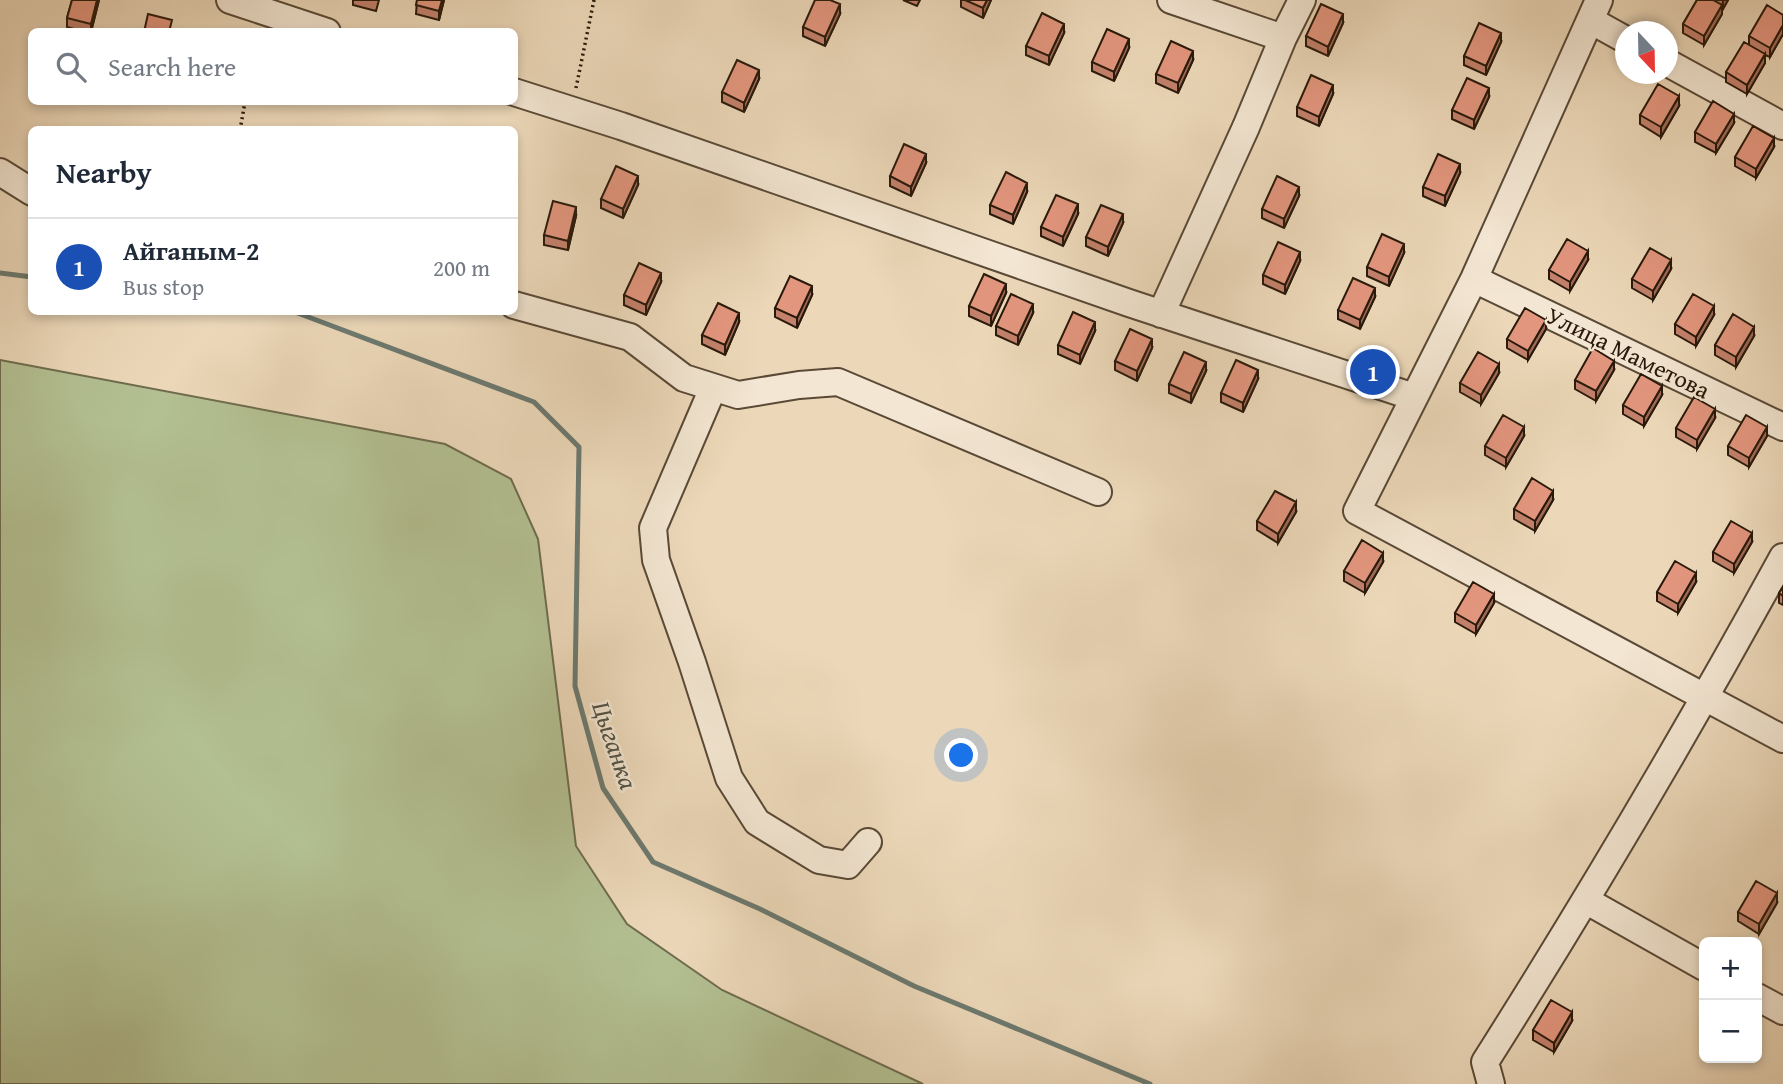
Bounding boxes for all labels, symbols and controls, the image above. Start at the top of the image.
north arrow [1615,21,1678,84]
search box [28,28,518,105]
text: Search here [108,47,236,86]
icon: search [52,48,90,86]
text: Nearby [56,150,152,194]
text: Айганым-2 [123,231,259,270]
text: 1 [73,251,85,284]
text: 200 m [433,251,490,284]
text: Bus stop [123,270,204,303]
street label: Улица Маметова [1540,298,1716,408]
pin: 1 [1350,346,1396,398]
water label: Цыганка [582,695,649,794]
your location [944,738,978,772]
map controls [1699,937,1762,1063]
button: + [1699,937,1762,1000]
button: − [1699,1000,1762,1063]

